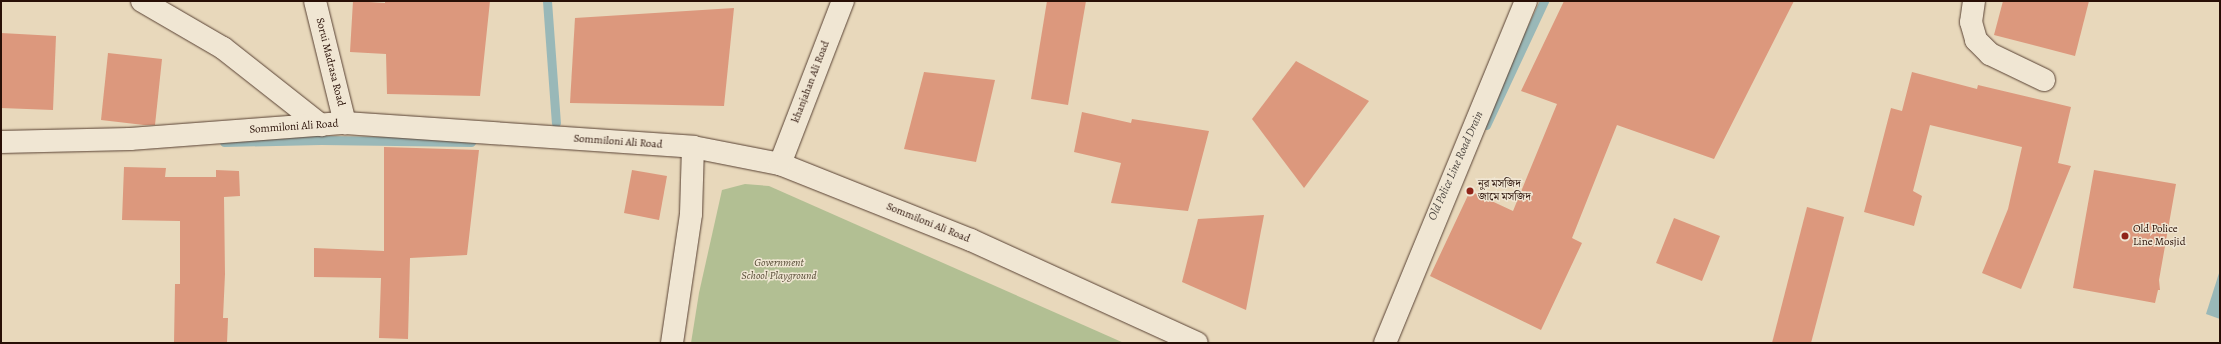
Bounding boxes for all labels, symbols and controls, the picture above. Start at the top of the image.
street label: Sorui Madrasa Road [313,16,347,108]
street label: khanjahan Ali Road [789,39,833,125]
water label: Old Police Line Road Drain [1425,109,1487,223]
street label: Sommiloni Ali Road [249,117,339,137]
street label: Sommiloni Ali Road [573,132,663,152]
place label: নুর মসজিদ জামে মসজিদ [1478,178,1531,204]
marker: নুর মসজিদ জামে মসজিদ [1465,186,1475,196]
street label: Sommiloni Ali Road [884,200,972,246]
place label: Old Police Line Mosjid [2133,223,2186,249]
marker: Old Police Line Mosjid [2120,231,2130,241]
park label: Government School Playground [741,257,817,283]

